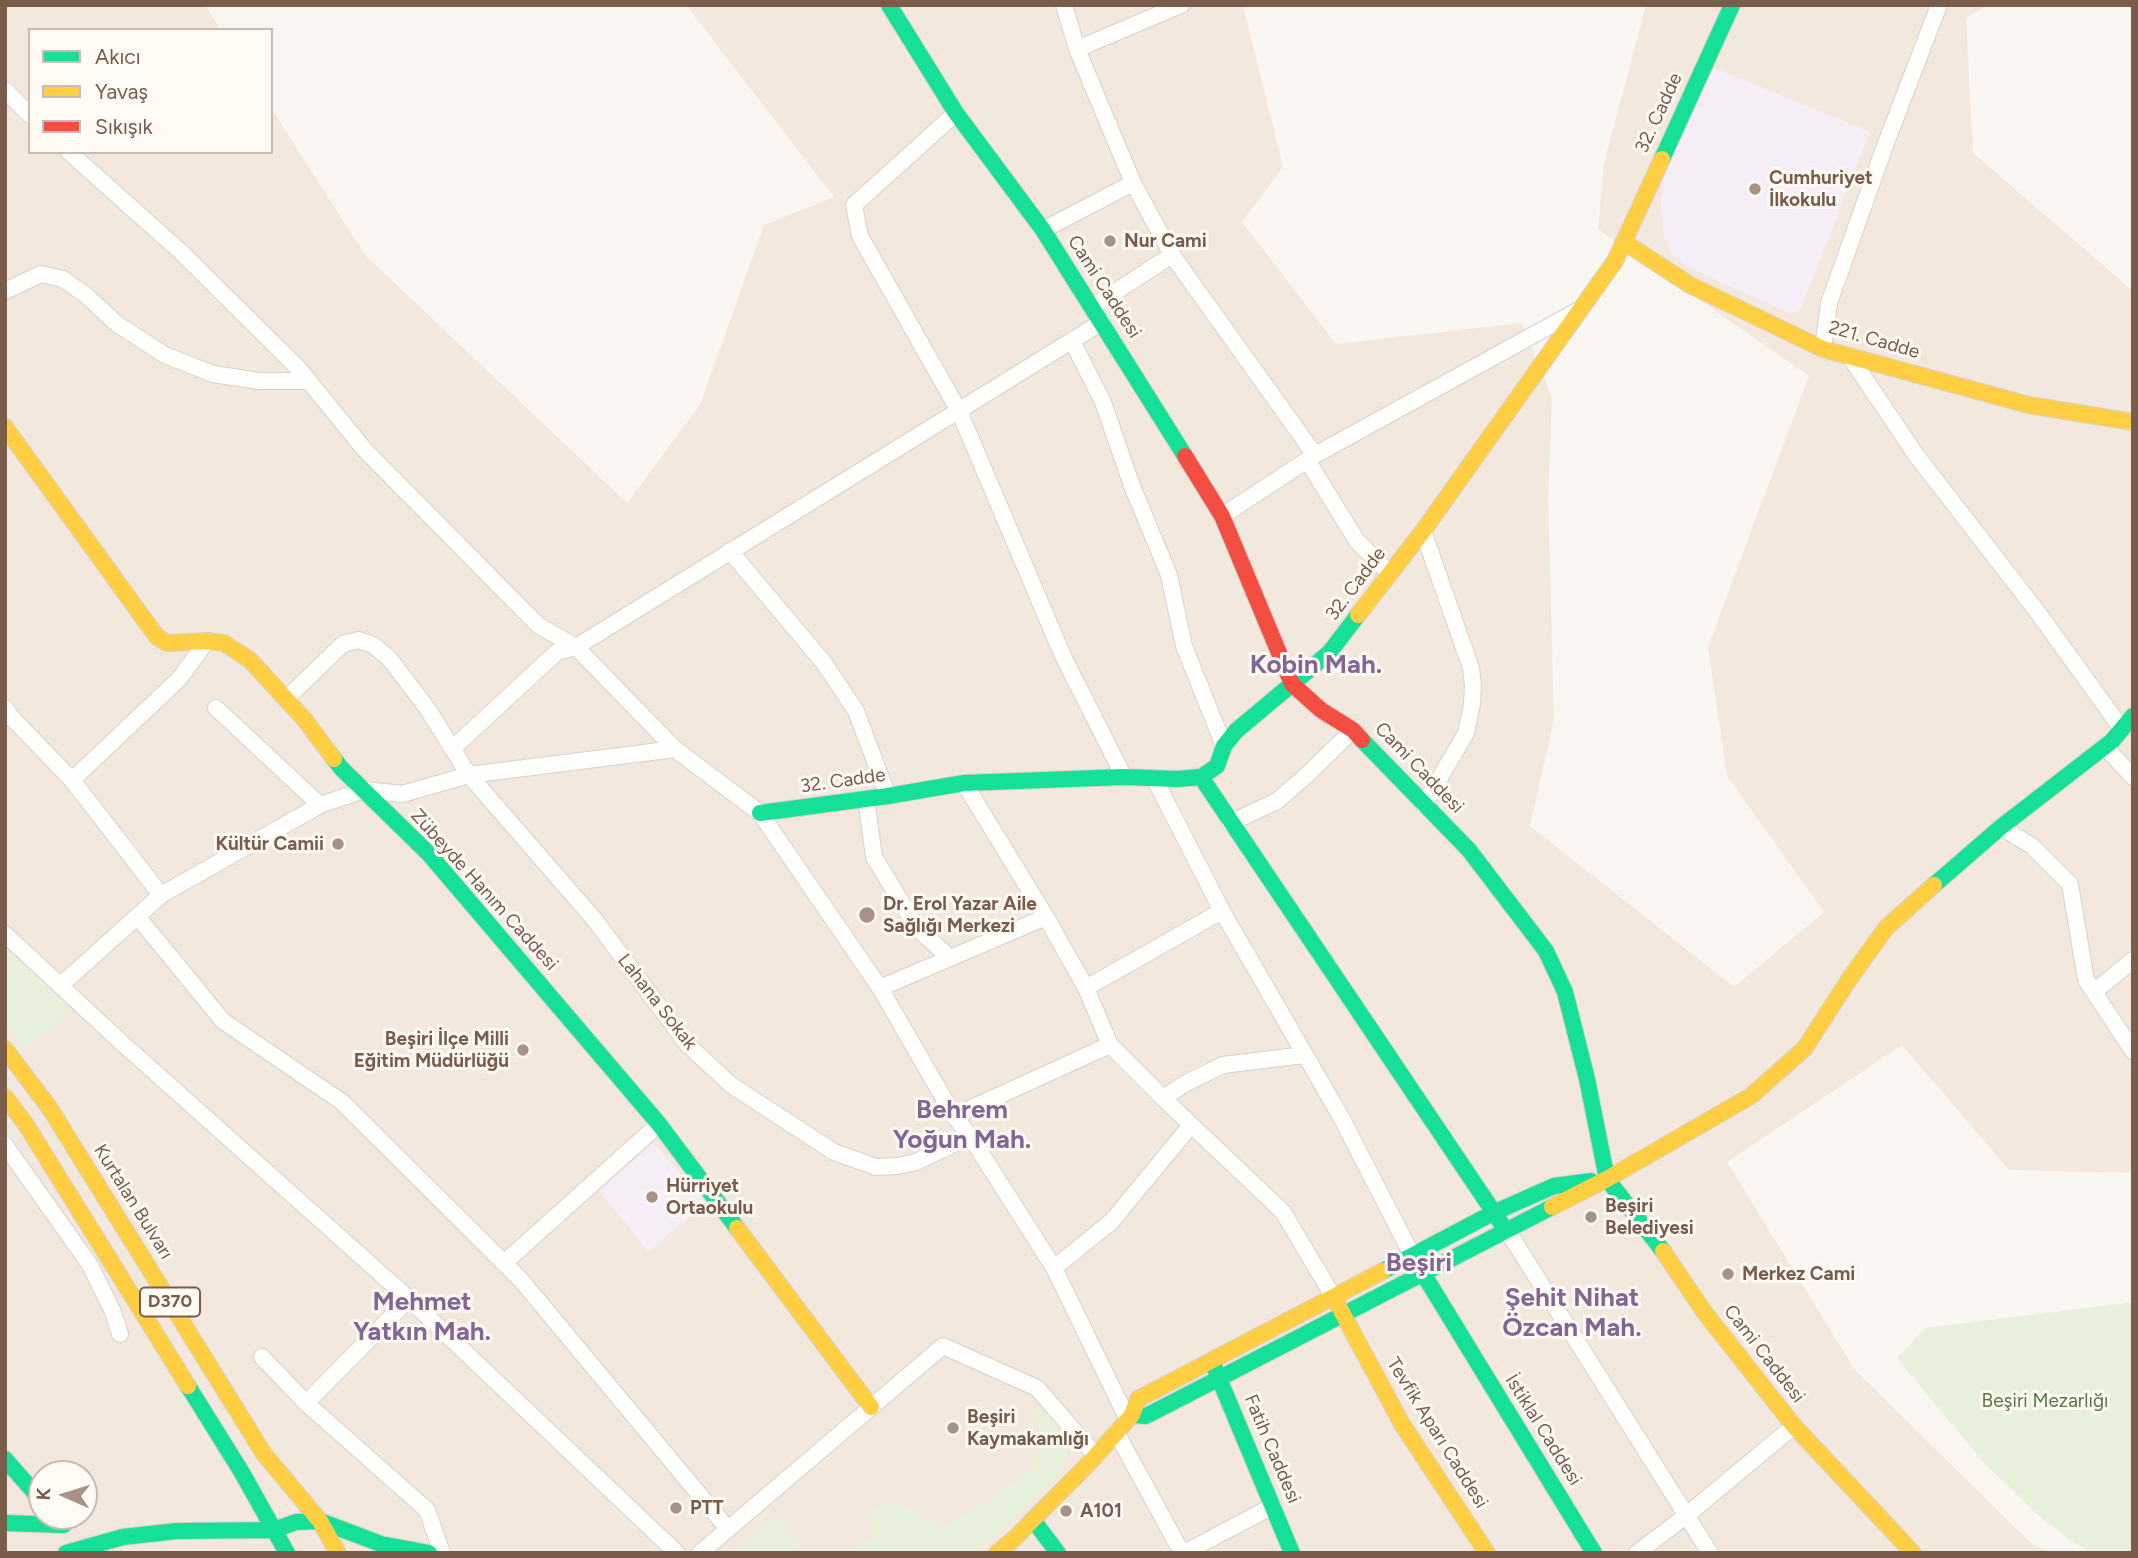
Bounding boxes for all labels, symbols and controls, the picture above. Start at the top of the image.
legend [28,28,273,154]
text: Akıcı [95,44,141,69]
street label: 32. Cadde [1631,69,1687,157]
text: Yavaş [95,79,148,104]
text: Sıkışık [95,114,153,139]
place label: Cumhuriyet İlkokulu [1769,167,1873,211]
marker: Cumhuriyet İlkokulu [1747,181,1763,197]
place label: Nur Cami [1124,230,1207,252]
street label: Cami Caddesi [1062,231,1146,343]
marker: Nur Cami [1102,233,1118,249]
street label: 221. Cadde [1826,316,1922,364]
street label: 32. Cadde [1321,543,1391,625]
district label: Kobin Mah. [1250,649,1382,681]
street label: Cami Caddesi [1370,718,1468,818]
street label: 32. Cadde [799,764,887,798]
street label: Zübeyde Hanım Caddesi [406,805,562,975]
place label: Kültür Camii [215,833,324,855]
marker: Kültür Camii [330,836,346,852]
place label: Dr. Erol Yazar Aile Sağlığı Merkezi [883,893,1037,937]
marker: Dr. Erol Yazar Aile Sağlığı Merkezi [857,905,877,925]
street label: Lahana Sokak [612,949,702,1055]
place label: Beşiri İlçe Milli Eğitim Müdürlüğü [354,1028,509,1072]
marker: Beşiri İlçe Milli Eğitim Müdürlüğü [515,1042,531,1058]
district label: Behrem Yoğun Mah. [893,1094,1031,1156]
street label: Kurtalan Bulvarı [89,1140,177,1264]
place label: Hürriyet Ortaokulu [666,1175,753,1219]
marker: Hürriyet Ortaokulu [644,1189,660,1205]
place label: Beşiri Belediyesi [1605,1195,1694,1239]
marker: Beşiri Belediyesi [1583,1209,1599,1225]
district label: Beşiri [1386,1247,1452,1279]
place label: Merkez Cami [1742,1263,1855,1285]
marker: Merkez Cami [1720,1266,1736,1282]
district label: Şehit Nihat Özcan Mah. [1502,1282,1642,1344]
district label: Mehmet Yatkın Mah. [353,1286,491,1348]
road number: D370 [140,1288,200,1316]
street label: Cami Caddesi [1719,1301,1809,1407]
street label: Tevfik Aparı Caddesi [1381,1354,1493,1512]
street label: İstiklal Caddesi [1500,1370,1586,1490]
park label: Beşiri Mezarlığı [1982,1390,2108,1412]
street label: Fatih Caddesi [1239,1391,1305,1507]
place label: Beşiri Kaymakamlığı [967,1406,1089,1450]
marker: Beşiri Kaymakamlığı [945,1420,961,1436]
north arrow [28,1460,98,1530]
text: K [32,1487,55,1501]
place label: PTT [690,1497,724,1519]
marker: PTT [668,1500,684,1516]
place label: A101 [1080,1500,1122,1522]
marker: A101 [1058,1503,1074,1519]

